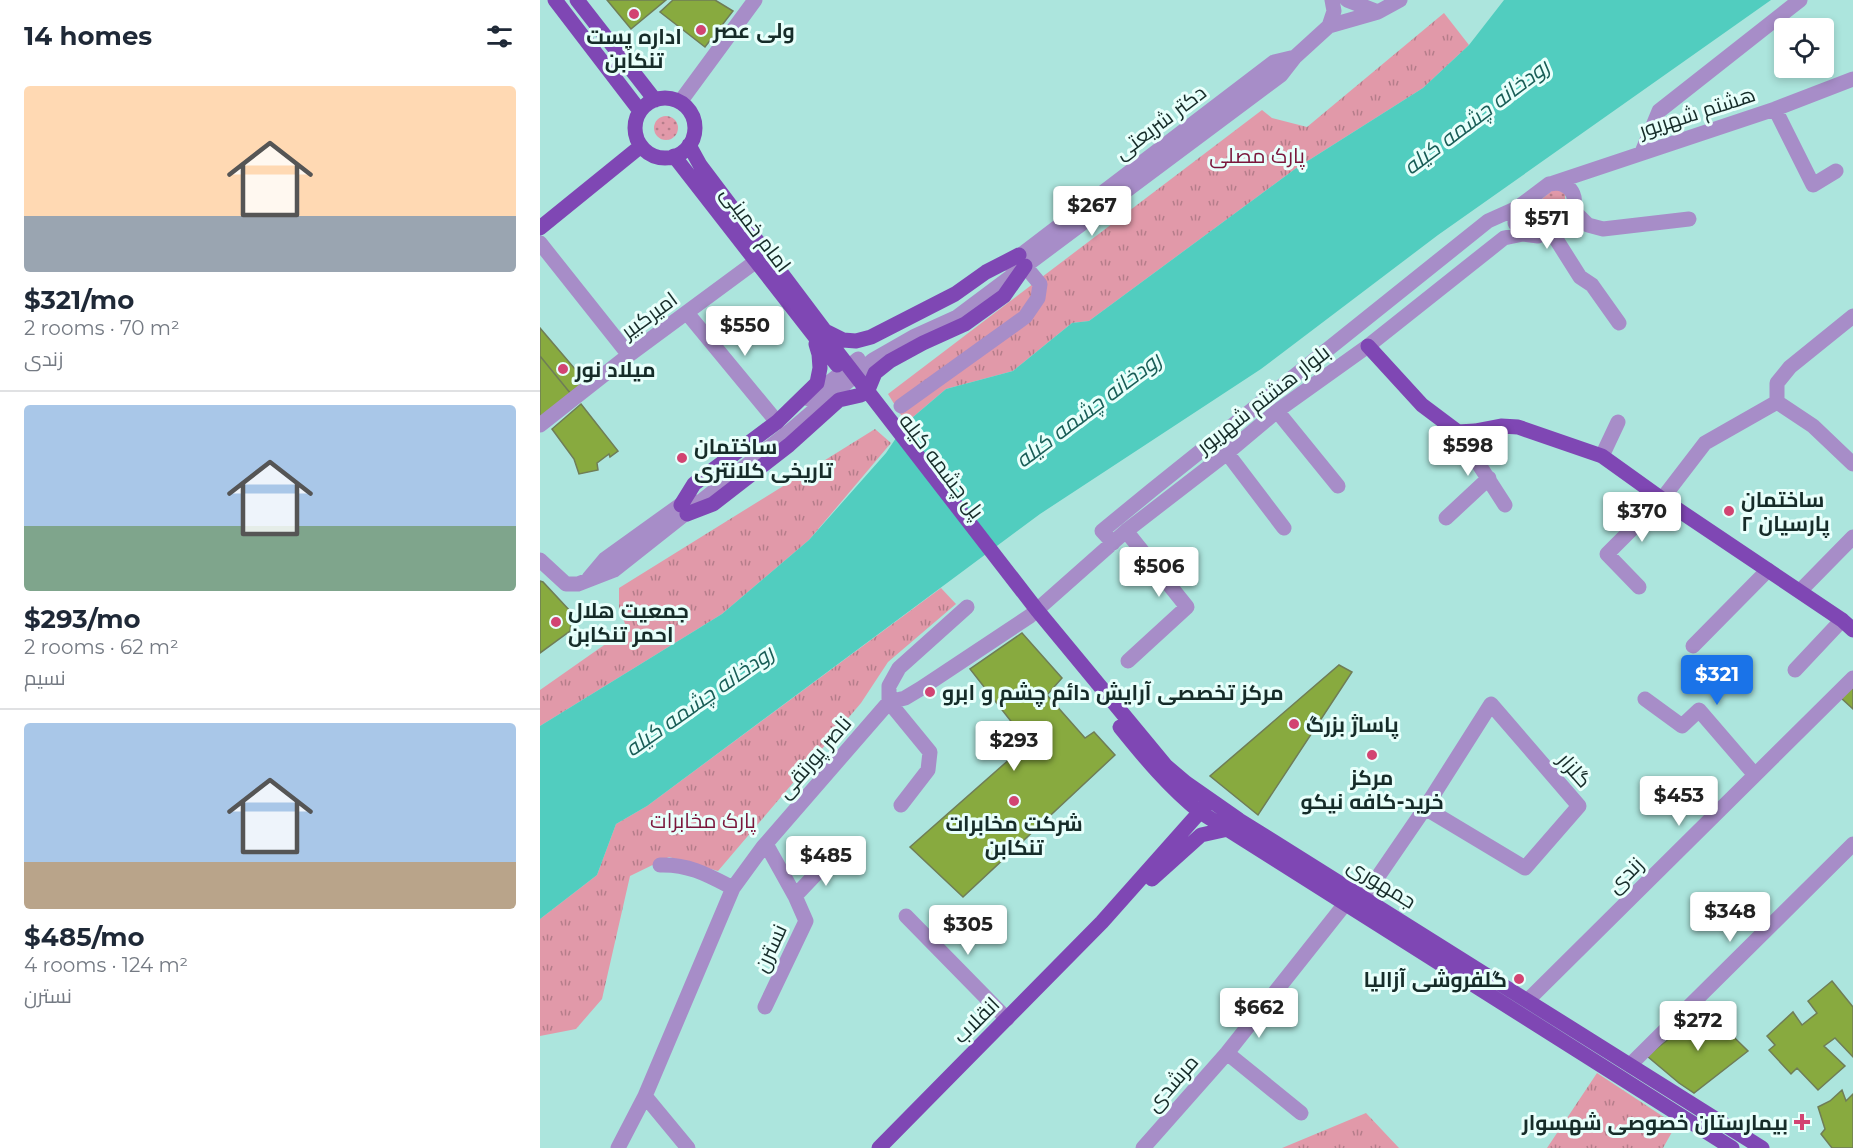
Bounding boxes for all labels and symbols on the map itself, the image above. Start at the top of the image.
marker: اداره پست تنکابن [627,7,641,21]
place label: ولی عصر [712,18,795,44]
marker: ولی عصر [694,23,708,37]
place label: اداره پست تنکابن [586,24,682,73]
water label: رودخانه چشمه کیله [1398,53,1556,181]
street label: دکتر شریعتی [1109,79,1211,165]
street label: هشتم شهریور [1635,81,1759,145]
park label: پارک مصلی [1209,143,1305,170]
street label: امام خمینی [714,181,796,278]
pin: $267 [1056,186,1128,237]
pin: $571 [1511,199,1583,250]
street label: امیرکبیر [615,286,682,344]
pin: $550 [709,306,781,357]
street label: بلوار هشتم شهریور [1191,339,1336,461]
water label: رودخانه چشمه کیله [1010,346,1168,474]
place label: میلاد نور [574,357,656,383]
marker: میلاد نور [556,362,570,376]
street label: پل چشمه کیله [893,408,990,525]
pin: $598 [1432,426,1504,477]
place label: ساختمان تاریخی کلانتری [694,434,834,483]
marker: ساختمان تاریخی کلانتری [675,451,689,465]
place label: ساختمان پارسیان ۲ [1741,487,1830,539]
pin: $370 [1606,492,1678,543]
marker: ساختمان پارسیان ۲ [1722,504,1736,518]
pin: $506 [1123,547,1195,598]
place label: جمعیت هلال احمر تنکابن [568,598,689,647]
marker: جمعیت هلال احمر تنکابن [549,615,563,629]
water label: رودخانه چشمه کیله [619,639,780,763]
pin: $321 [1681,655,1753,706]
place label: مرکز تخصصی آرایش دائم چشم و ابرو [942,680,1284,708]
marker: مرکز تخصصی آرایش دائم چشم و ابرو [923,685,937,699]
street label: ناصر پورتقی [771,711,858,805]
place label: پاساژ بزرگ [1306,712,1399,740]
marker: پاساژ بزرگ [1287,717,1301,731]
pin: $293 [978,721,1050,772]
street label: گلزار [1552,747,1597,793]
marker: مرکز خرید-کافه نیکو [1365,748,1379,762]
place label: مرکز خرید-کافه نیکو [1300,765,1444,815]
pin: $453 [1643,776,1715,827]
marker: شرکت مخابرات تنکابن [1007,794,1021,808]
park label: پارک مخابرات [650,808,756,835]
place label: شرکت مخابرات تنکابن [945,811,1083,860]
pin: $485 [790,836,862,887]
street label: جمهوری [1343,852,1421,915]
street label: زندی [1602,852,1649,899]
pin: $348 [1694,892,1766,943]
pin: $305 [932,905,1004,956]
street label: نسترن [748,920,793,976]
place label: گلفروشی آزالیا [1363,967,1507,993]
marker: گلفروشی آزالیا [1512,972,1526,986]
pin: $662 [1223,988,1295,1039]
street label: انقلاب [948,992,1004,1048]
pin: $272 [1662,1001,1734,1052]
street label: مرشدی [1141,1049,1204,1117]
place label: بیمارستان خصوصی شهسوار [1521,1110,1788,1136]
marker: بیمارستان خصوصی شهسوار [1793,1113,1811,1131]

